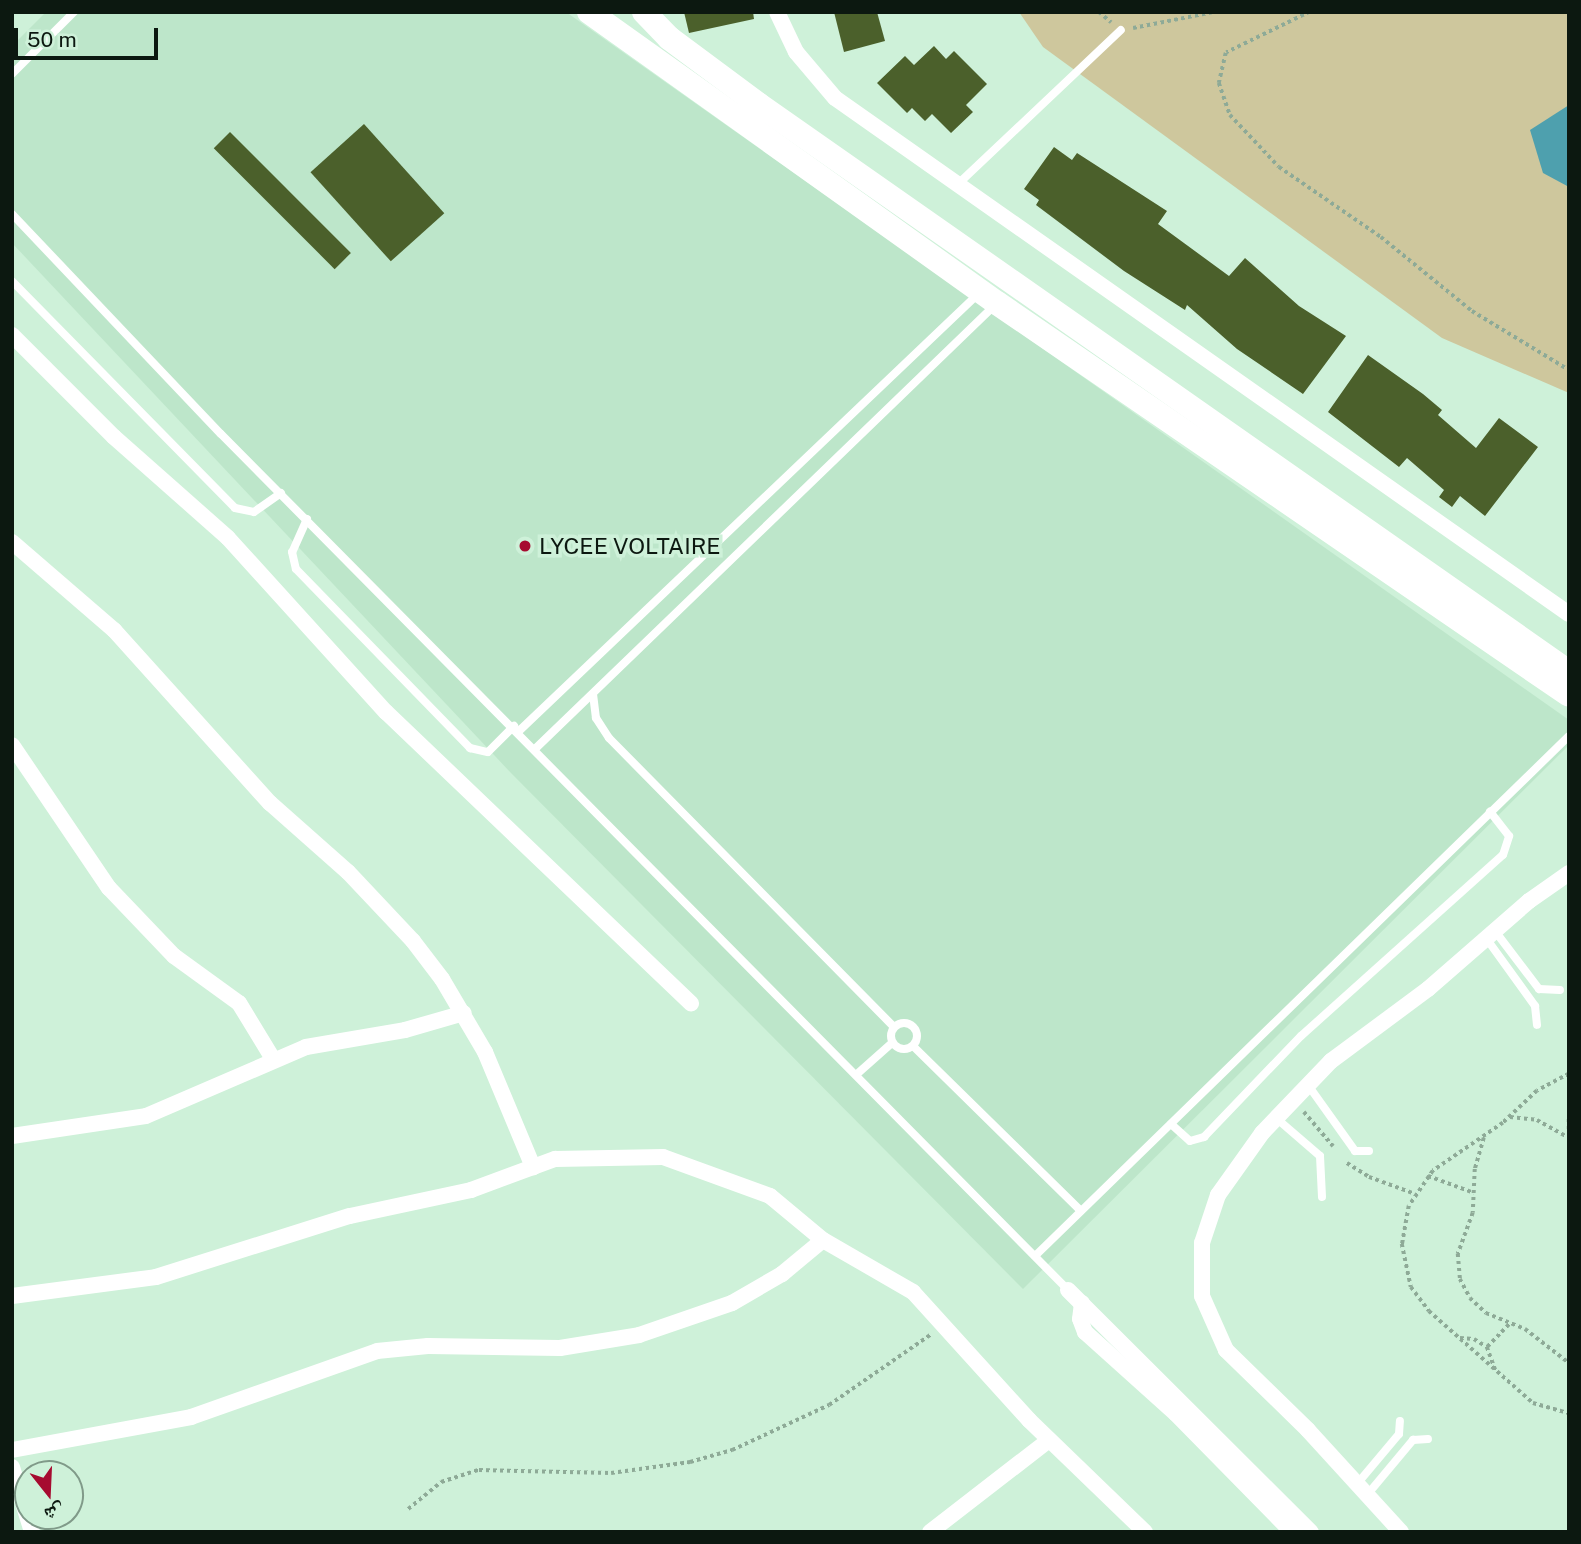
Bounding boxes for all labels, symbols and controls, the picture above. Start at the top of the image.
scale bar [18,14,161,58]
text: 50 m [27,27,77,52]
place label: LYCEE VOLTAIRE [539,532,721,560]
marker: LYCEE VOLTAIRE [517,538,533,554]
north arrow [14,1460,84,1530]
text: ش [42,1499,68,1527]

